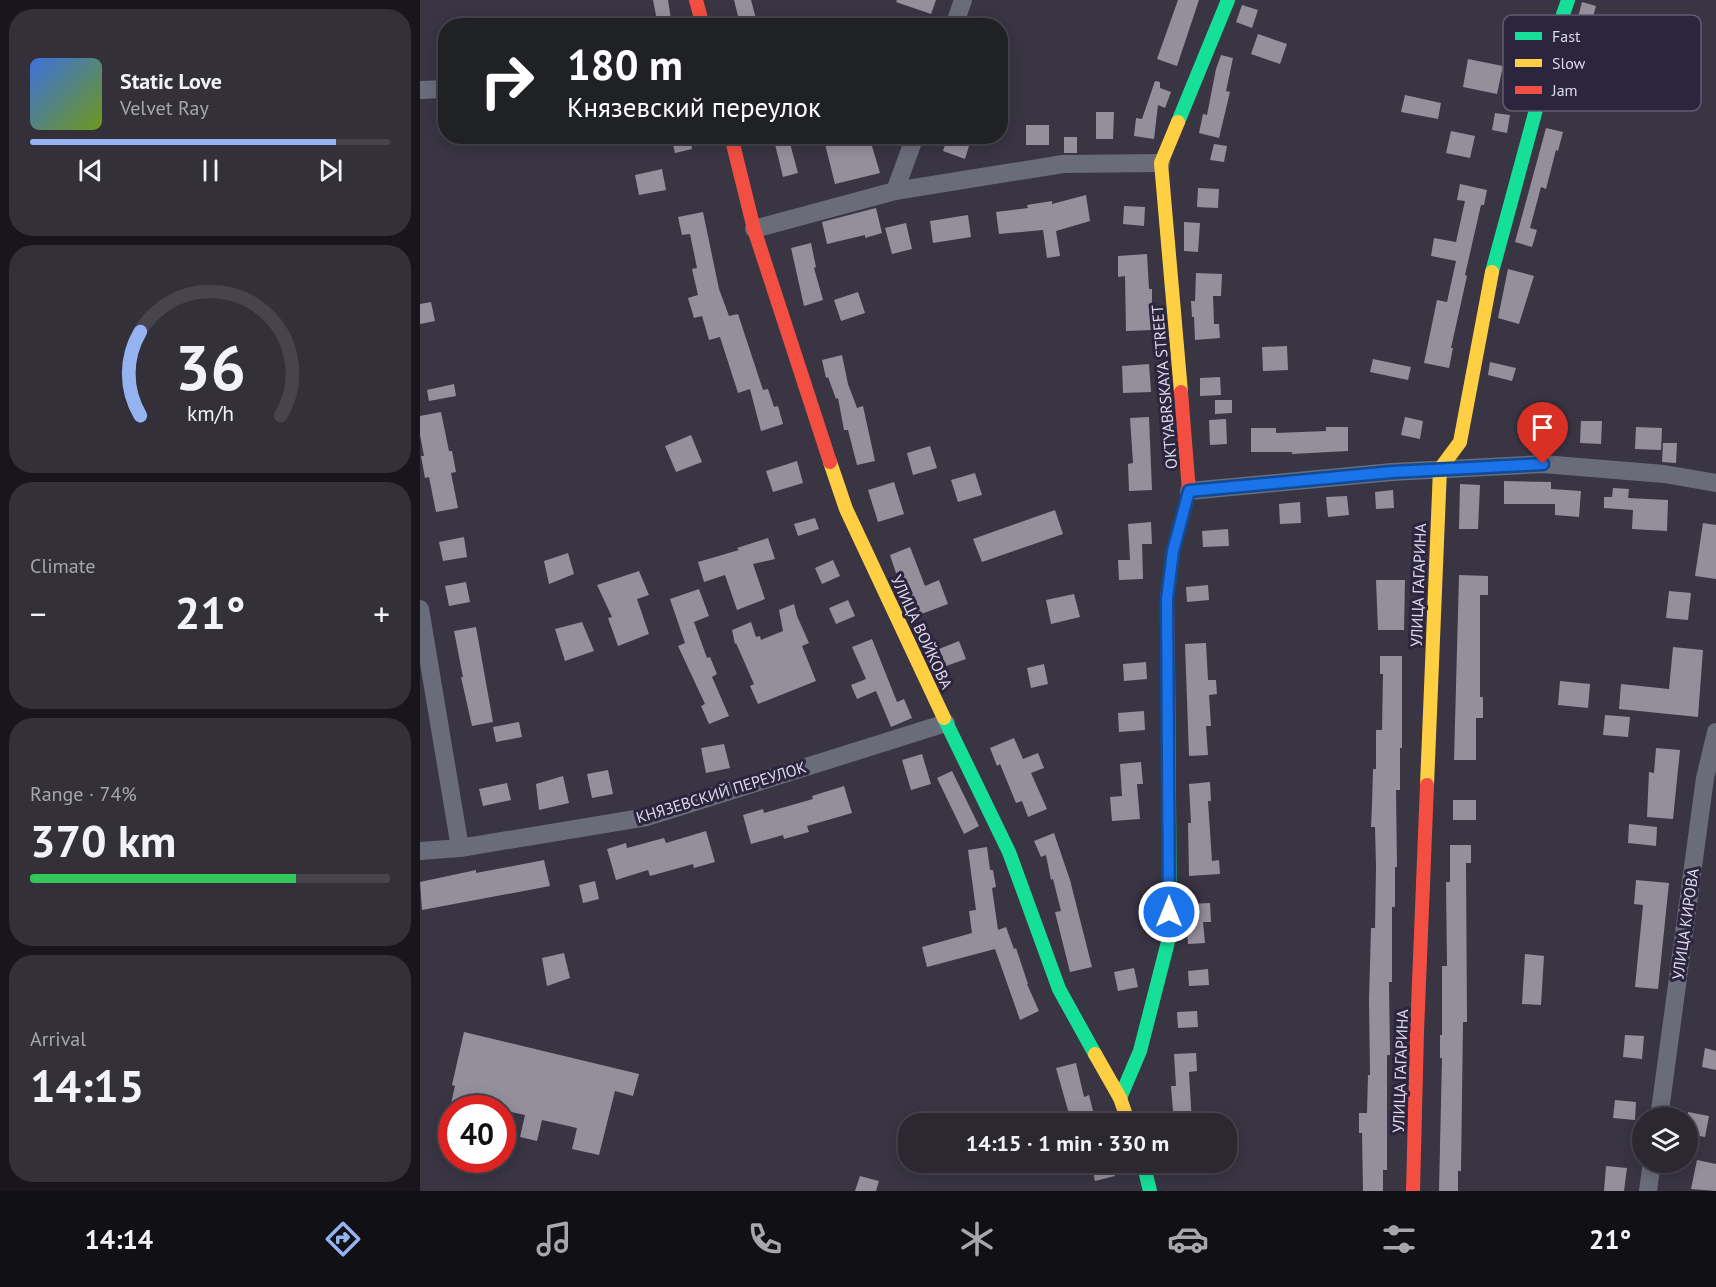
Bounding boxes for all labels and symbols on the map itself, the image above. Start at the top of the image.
legend [1503,15,1701,111]
text: Fast [1552,26,1581,46]
text: Slow [1552,53,1586,73]
text: Jam [1551,80,1578,100]
street label: OKTYABRSKAYA STREET [1147,304,1181,470]
pin [1517,402,1568,464]
street label: УЛИЦА ГАГАРИНА [1406,522,1430,647]
street label: УЛИЦА ВОЙКОВА [887,572,957,693]
street label: КНЯЗЕВСКИЙ ПЕРЕУЛОК [634,757,809,827]
street label: УЛИЦА КИРОВА [1667,866,1703,981]
position arrow [1137,880,1201,944]
street label: УЛИЦА ГАГАРИНА [1388,1008,1412,1133]
speed limit sign: 40 [438,1095,516,1173]

